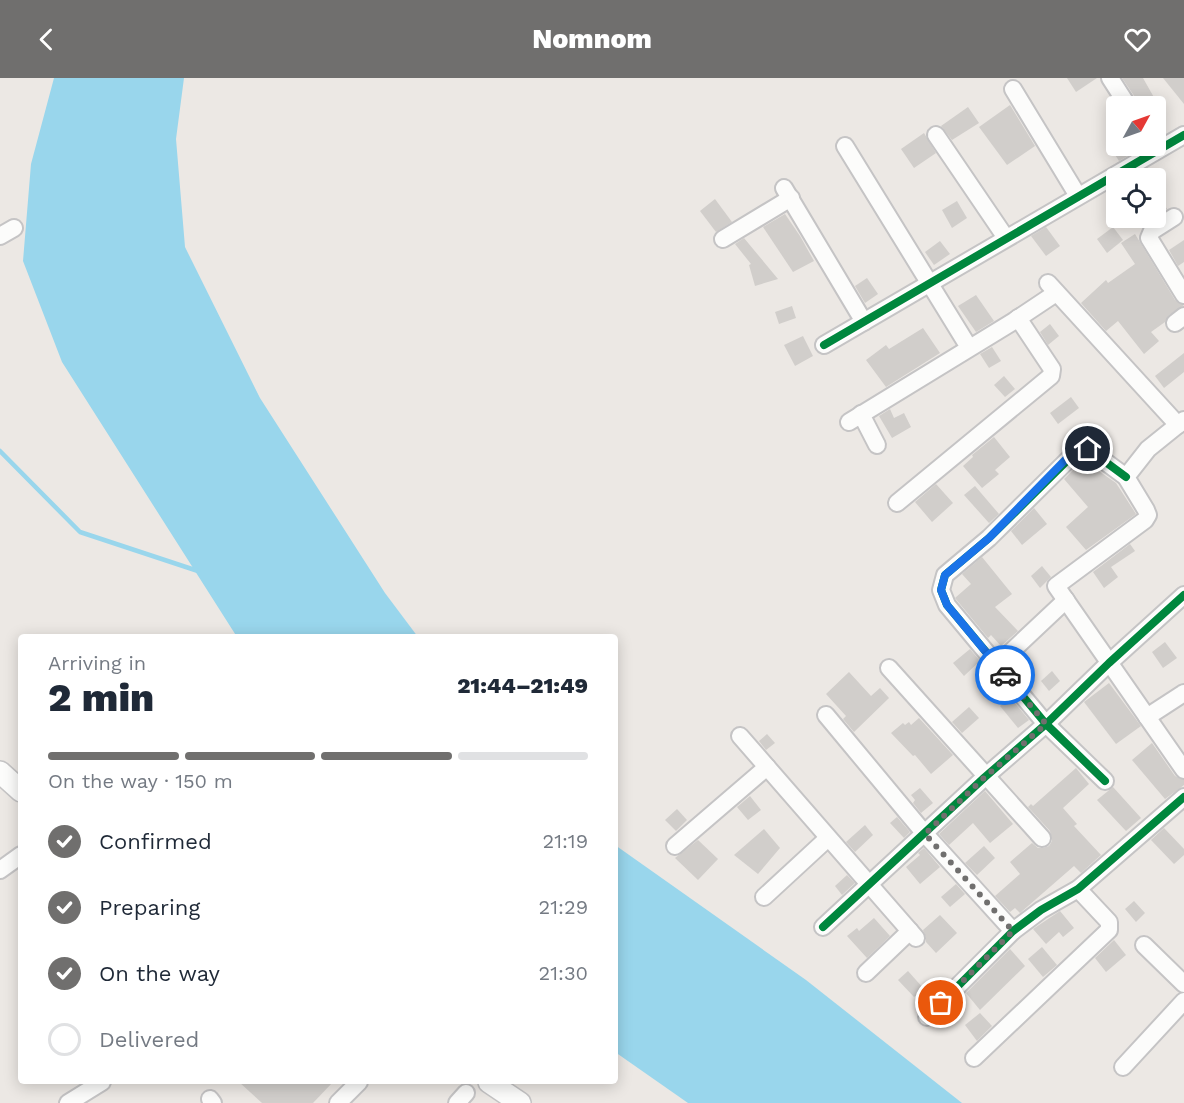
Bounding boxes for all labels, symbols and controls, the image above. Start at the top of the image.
icon: back [30,23,63,56]
text: Nomnom [532,23,652,55]
icon: heart [1121,23,1154,56]
north arrow [1106,96,1166,156]
map controls [1106,96,1166,228]
button: locate [1106,168,1166,228]
pin [1062,423,1113,474]
icon: home [1071,432,1104,465]
courier [975,645,1035,705]
text: Arriving in [48,651,146,675]
icon: car [989,659,1022,692]
text: 21:44–21:49 [457,673,588,698]
text: 2 min [48,675,154,720]
text: On the way · 150 m [48,769,233,793]
icon: check [48,825,81,858]
text: Confirmed [99,829,212,854]
text: 21:19 [542,829,588,853]
icon: check [48,891,81,924]
text: Preparing [99,895,200,920]
text: 21:29 [539,895,588,919]
icon: check [48,957,81,990]
text: On the way [99,961,220,986]
text: 21:30 [539,961,588,985]
pin [915,977,966,1028]
icon: bag [924,986,957,1019]
text: Delivered [99,1027,199,1052]

